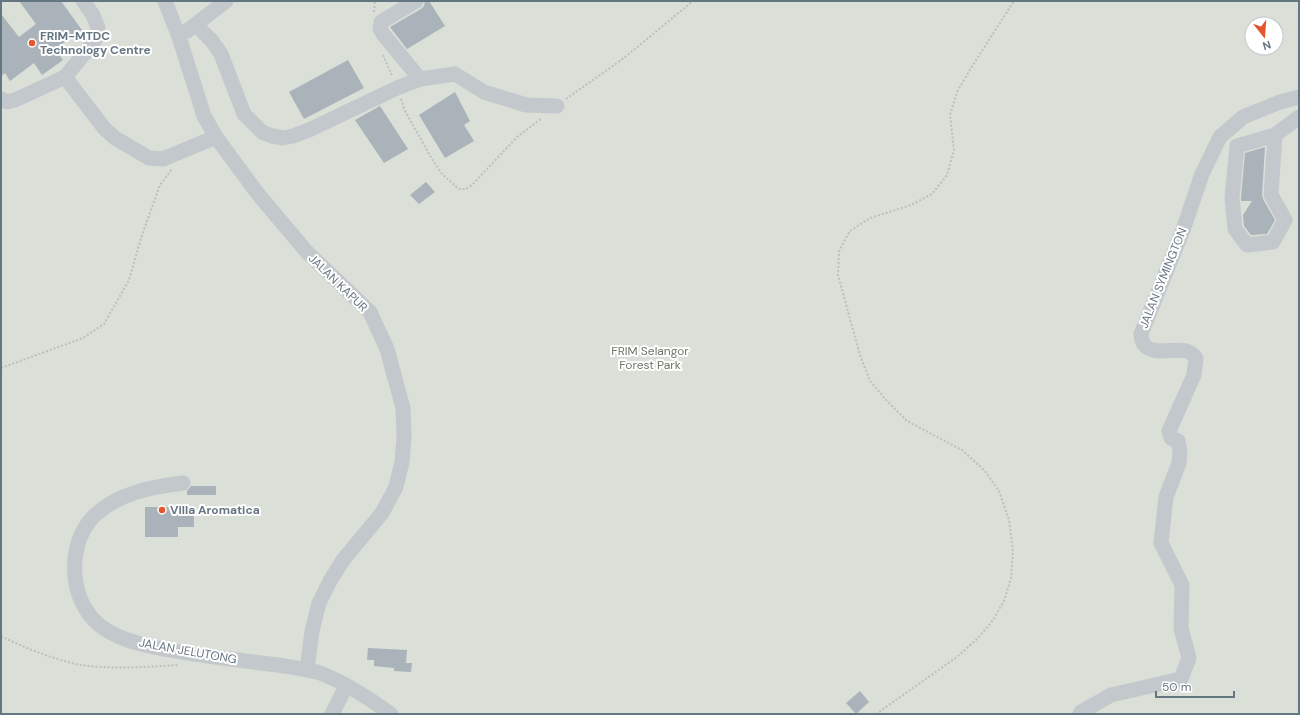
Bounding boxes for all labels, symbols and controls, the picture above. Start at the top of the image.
north arrow [1244,16,1284,56]
place label: FRIM-MTDC Technology Centre [40,28,151,58]
marker: FRIM-MTDC Technology Centre [27,38,37,48]
text: N [1261,38,1273,53]
street label: JALAN SYMINGTON [1136,225,1190,331]
street label: JALAN KAPUR [305,251,371,315]
park label: FRIM Selangor Forest Park [611,343,689,373]
place label: Villa Aromatica [170,502,260,518]
marker: Villa Aromatica [157,505,167,515]
street label: JALAN JELUTONG [138,635,238,667]
scale bar [1156,673,1234,699]
text: 50 m [1162,679,1191,695]

